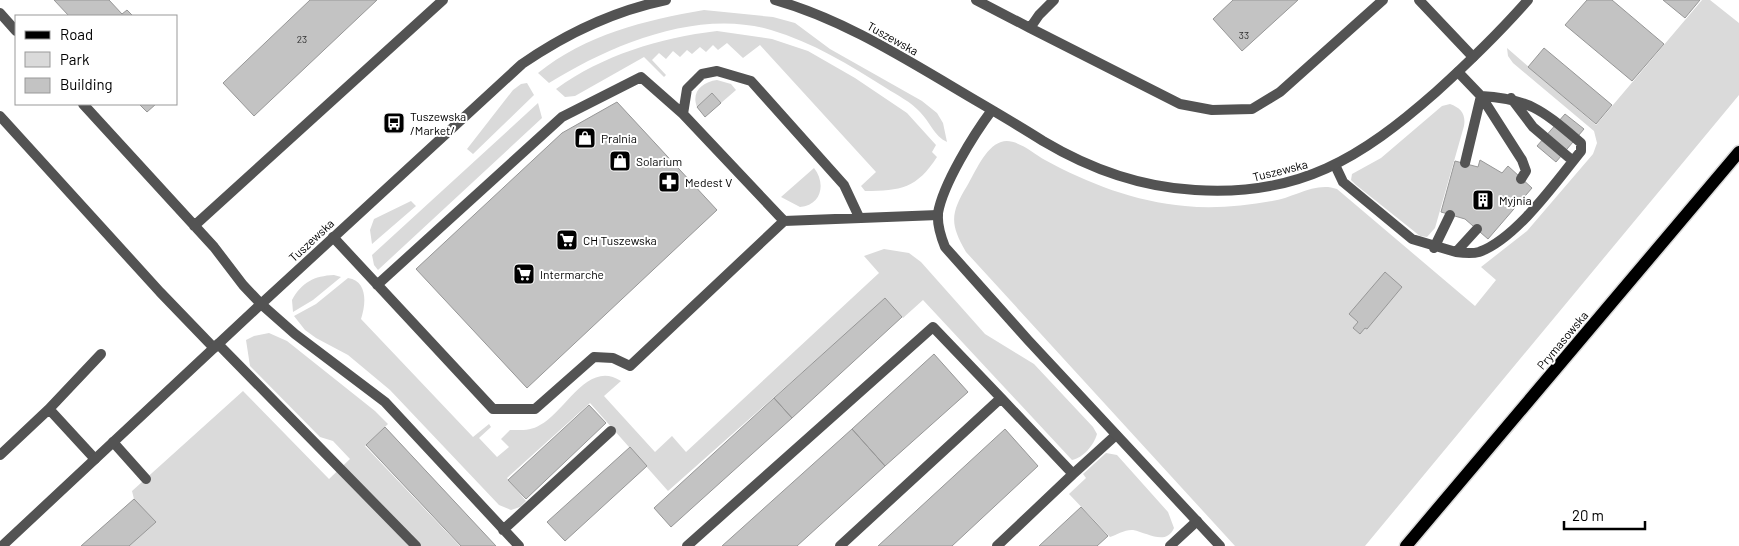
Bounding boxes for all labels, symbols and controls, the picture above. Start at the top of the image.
legend [15,15,178,105]
street label: Tuszewska [865,18,921,58]
text: Road [60,25,93,43]
house number: 33 [1239,29,1249,41]
house number: 23 [297,33,307,45]
text: Park [60,50,90,68]
text: Building [60,75,113,93]
place label: Tuszewska /Market/ [410,109,466,137]
bus stop icon: Tuszewska /Market/ [382,111,406,135]
shop icon: Pralnia [573,126,597,150]
place label: Pralnia [601,131,637,145]
shop icon: Solarium [608,149,632,173]
place label: Solarium [636,154,682,168]
street label: Tuszewska [1251,156,1309,184]
pharmacy icon: Medest V [657,170,681,194]
place label: Medest V [685,175,732,189]
building icon: Myjnia [1471,188,1495,212]
place label: Myjnia [1499,193,1532,207]
street label: Tuszewska [286,216,336,264]
supermarket icon: CH Tuszewska [555,228,579,252]
place label: CH Tuszewska [583,233,657,247]
supermarket icon: Intermarche [512,262,536,286]
place label: Intermarche [540,267,604,281]
street label: Prymasowska [1534,308,1590,372]
scale bar [1564,498,1645,530]
text: 20 m [1572,506,1604,524]

